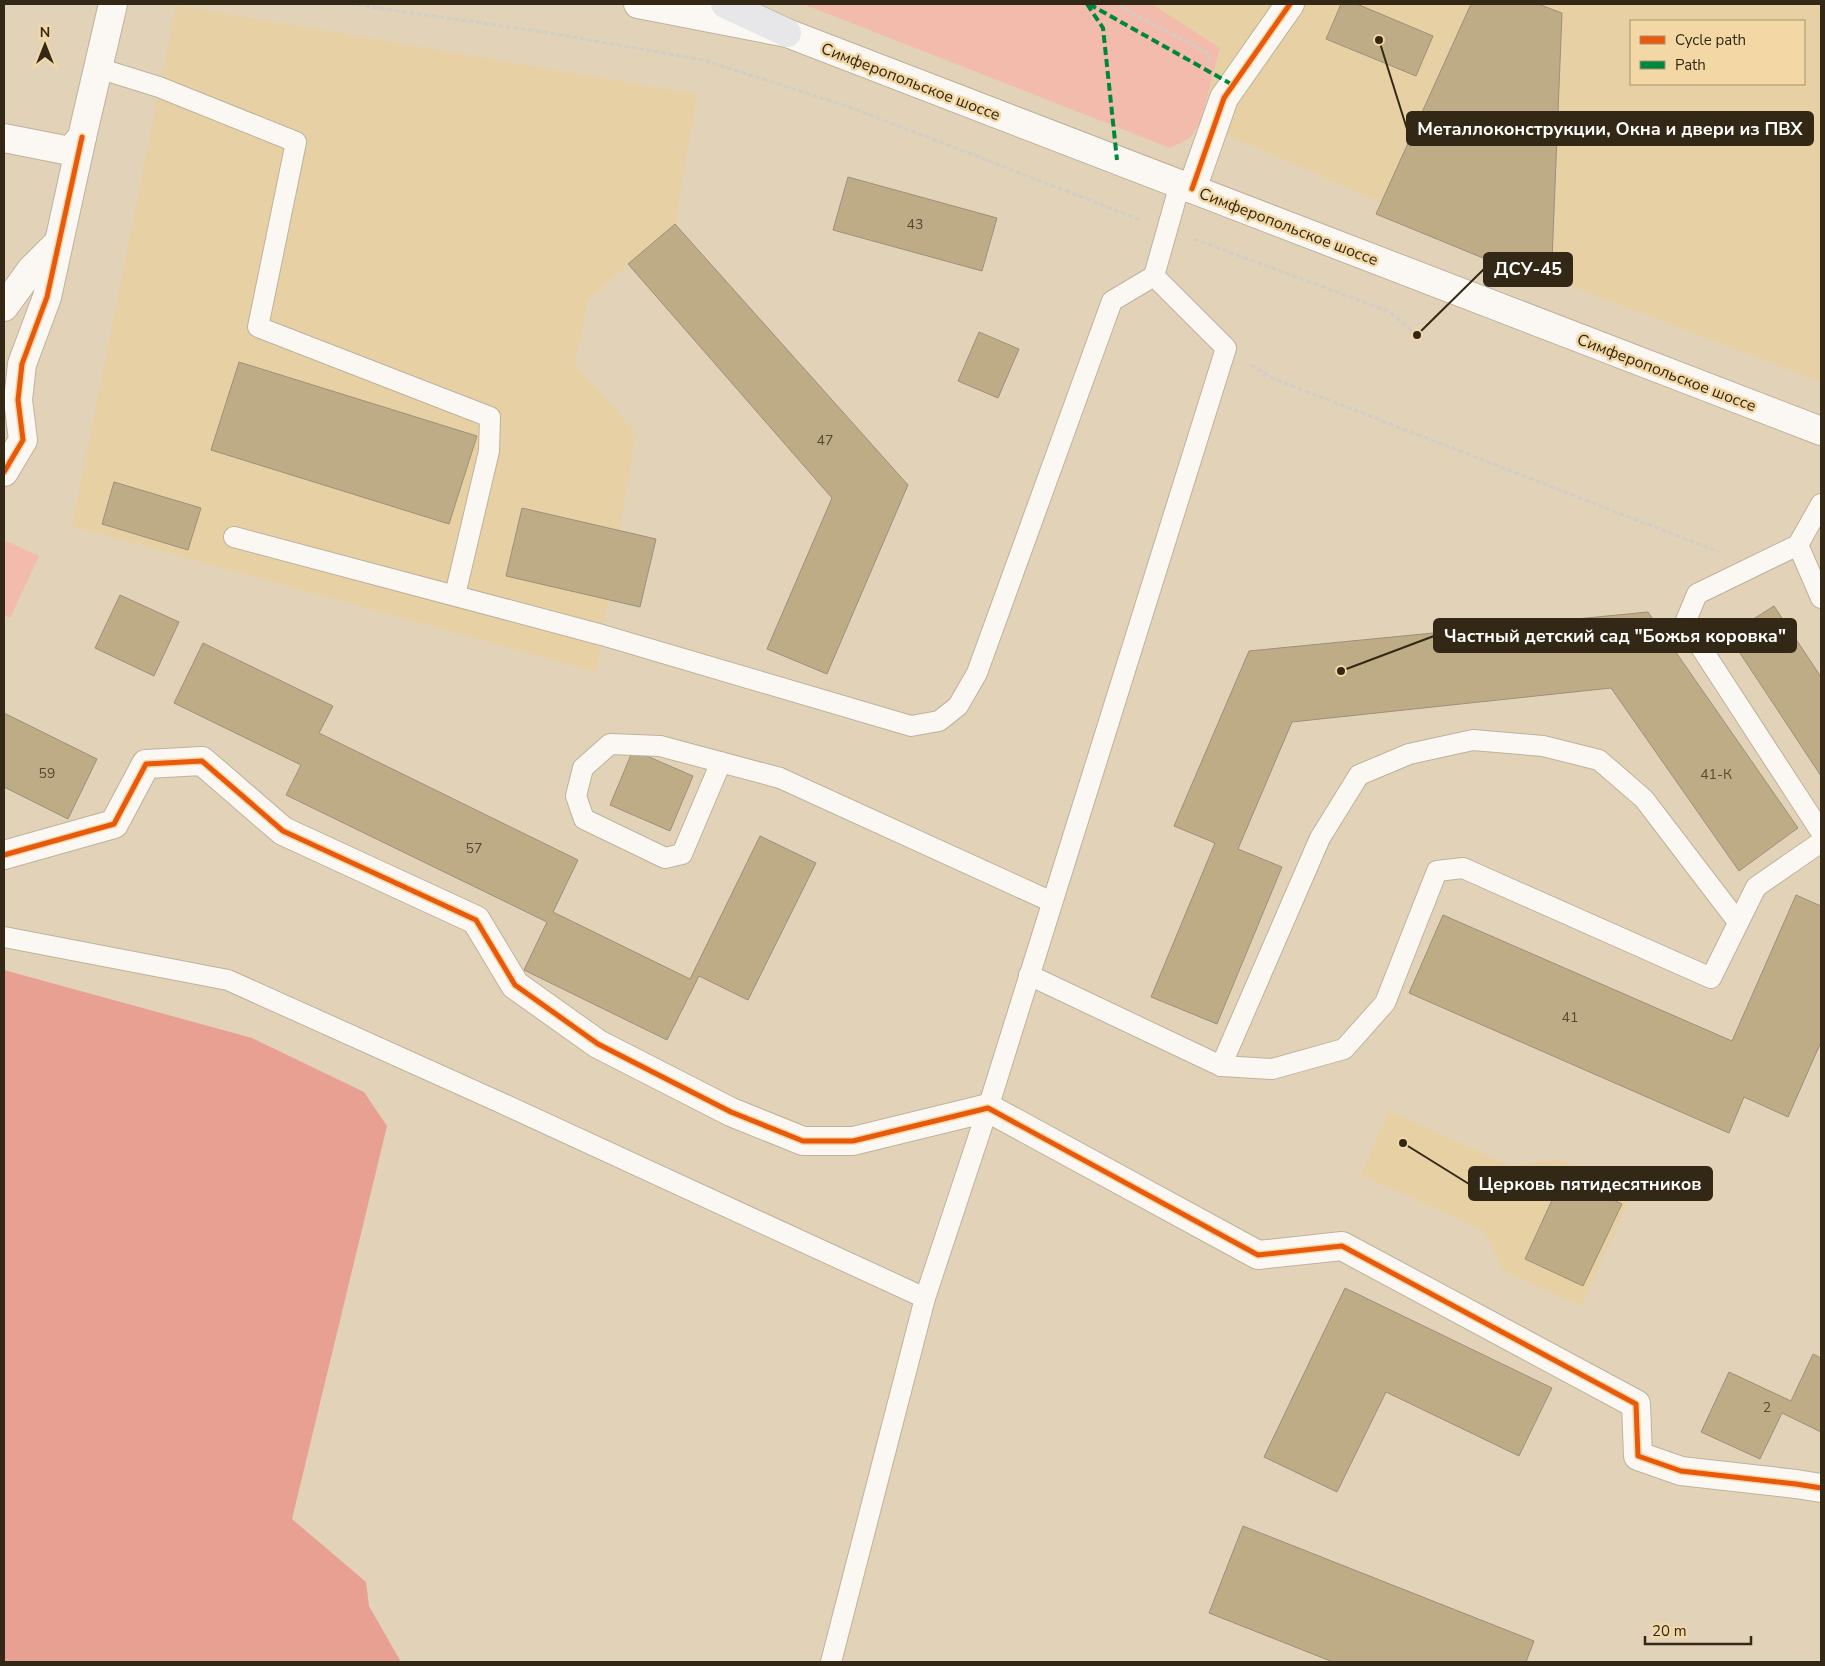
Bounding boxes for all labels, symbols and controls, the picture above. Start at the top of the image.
north arrow [20,20,70,70]
legend [1630,20,1805,85]
text: N [40,23,50,42]
text: Cycle path [1675,30,1746,50]
street label: Симферопольское шоссе [818,38,1003,126]
text: Path [1675,55,1706,75]
callout: Металлоконструкции, Окна и двери из ПВХ [1407,112,1813,145]
text: Металлоконструкции, Окна и двери из ПВХ [1417,117,1804,141]
street label: Симферопольское шоссе [1196,183,1381,271]
house number: 43 [907,215,923,234]
callout: ДСУ-45 [1484,253,1572,286]
text: ДСУ-45 [1494,257,1562,281]
street label: Симферопольское шоссе [1574,329,1759,417]
house number: 47 [817,431,833,450]
callout: Частный детский сад "Божья коровка" [1434,619,1796,652]
text: Частный детский сад "Божья коровка" [1444,624,1786,648]
house number: 59 [39,764,55,783]
house number: 41-К [1700,765,1732,784]
house number: 57 [466,839,482,858]
house number: 41 [1562,1008,1578,1027]
callout: Церковь пятидесятников [1469,1167,1712,1200]
text: Церковь пятидесятников [1479,1172,1701,1196]
house number: 2 [1763,1398,1771,1417]
scale bar [1645,1614,1751,1646]
text: 20 m [1652,1621,1687,1641]

